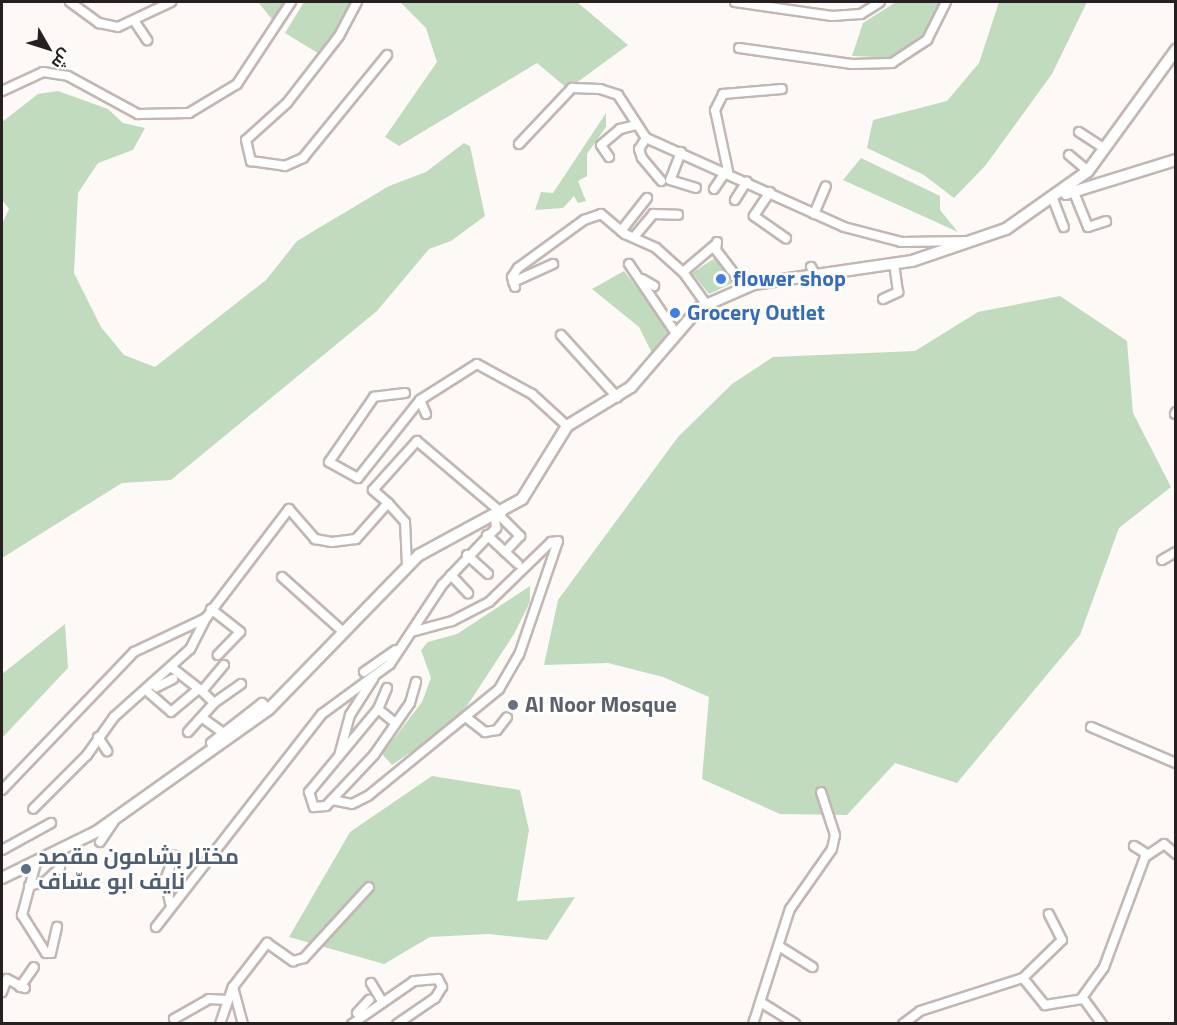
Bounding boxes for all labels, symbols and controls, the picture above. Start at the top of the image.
north arrow [18,18,78,78]
text: ش [46,44,78,75]
place label: flower shop [733,266,846,292]
marker: flower shop [714,272,728,286]
place label: Grocery Outlet [687,300,825,326]
marker: Grocery Outlet [668,306,682,320]
place label: Al Noor Mosque [525,692,677,718]
marker: Al Noor Mosque [506,698,520,712]
place label: مختار بشامون مقصد نايف ابو عسّاف [38,843,239,894]
marker: مختار بشامون مقصد نايف ابو عسّاف [19,862,33,876]

